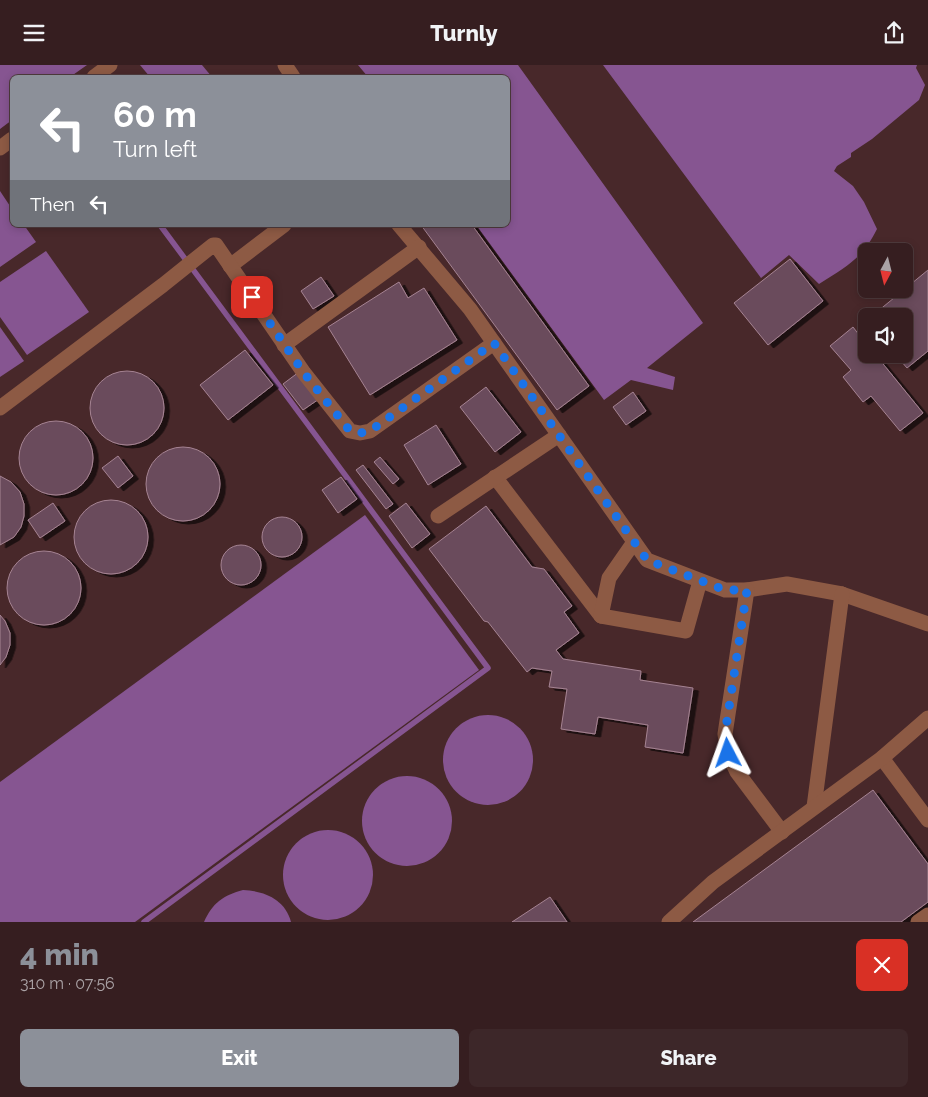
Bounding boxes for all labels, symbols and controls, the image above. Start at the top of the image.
icon: menu [20,19,48,47]
icon: share [880,19,908,47]
text: Turnly [430,20,498,46]
text: 60 m [113,94,197,135]
icon: left [30,95,95,160]
text: Turn left [113,136,197,162]
icon: left [85,190,113,218]
text: Then [30,193,75,215]
north arrow [858,243,912,297]
map controls [858,243,913,363]
pin [231,276,273,318]
icon: arrive [238,283,266,311]
button: sound [858,308,913,363]
position arrow [701,726,753,778]
text: 4 min [20,937,99,972]
button: close [856,939,908,991]
text: 310 m · 07:56 [20,974,115,993]
button: Exit [20,1029,459,1087]
button: Share [469,1029,908,1087]

